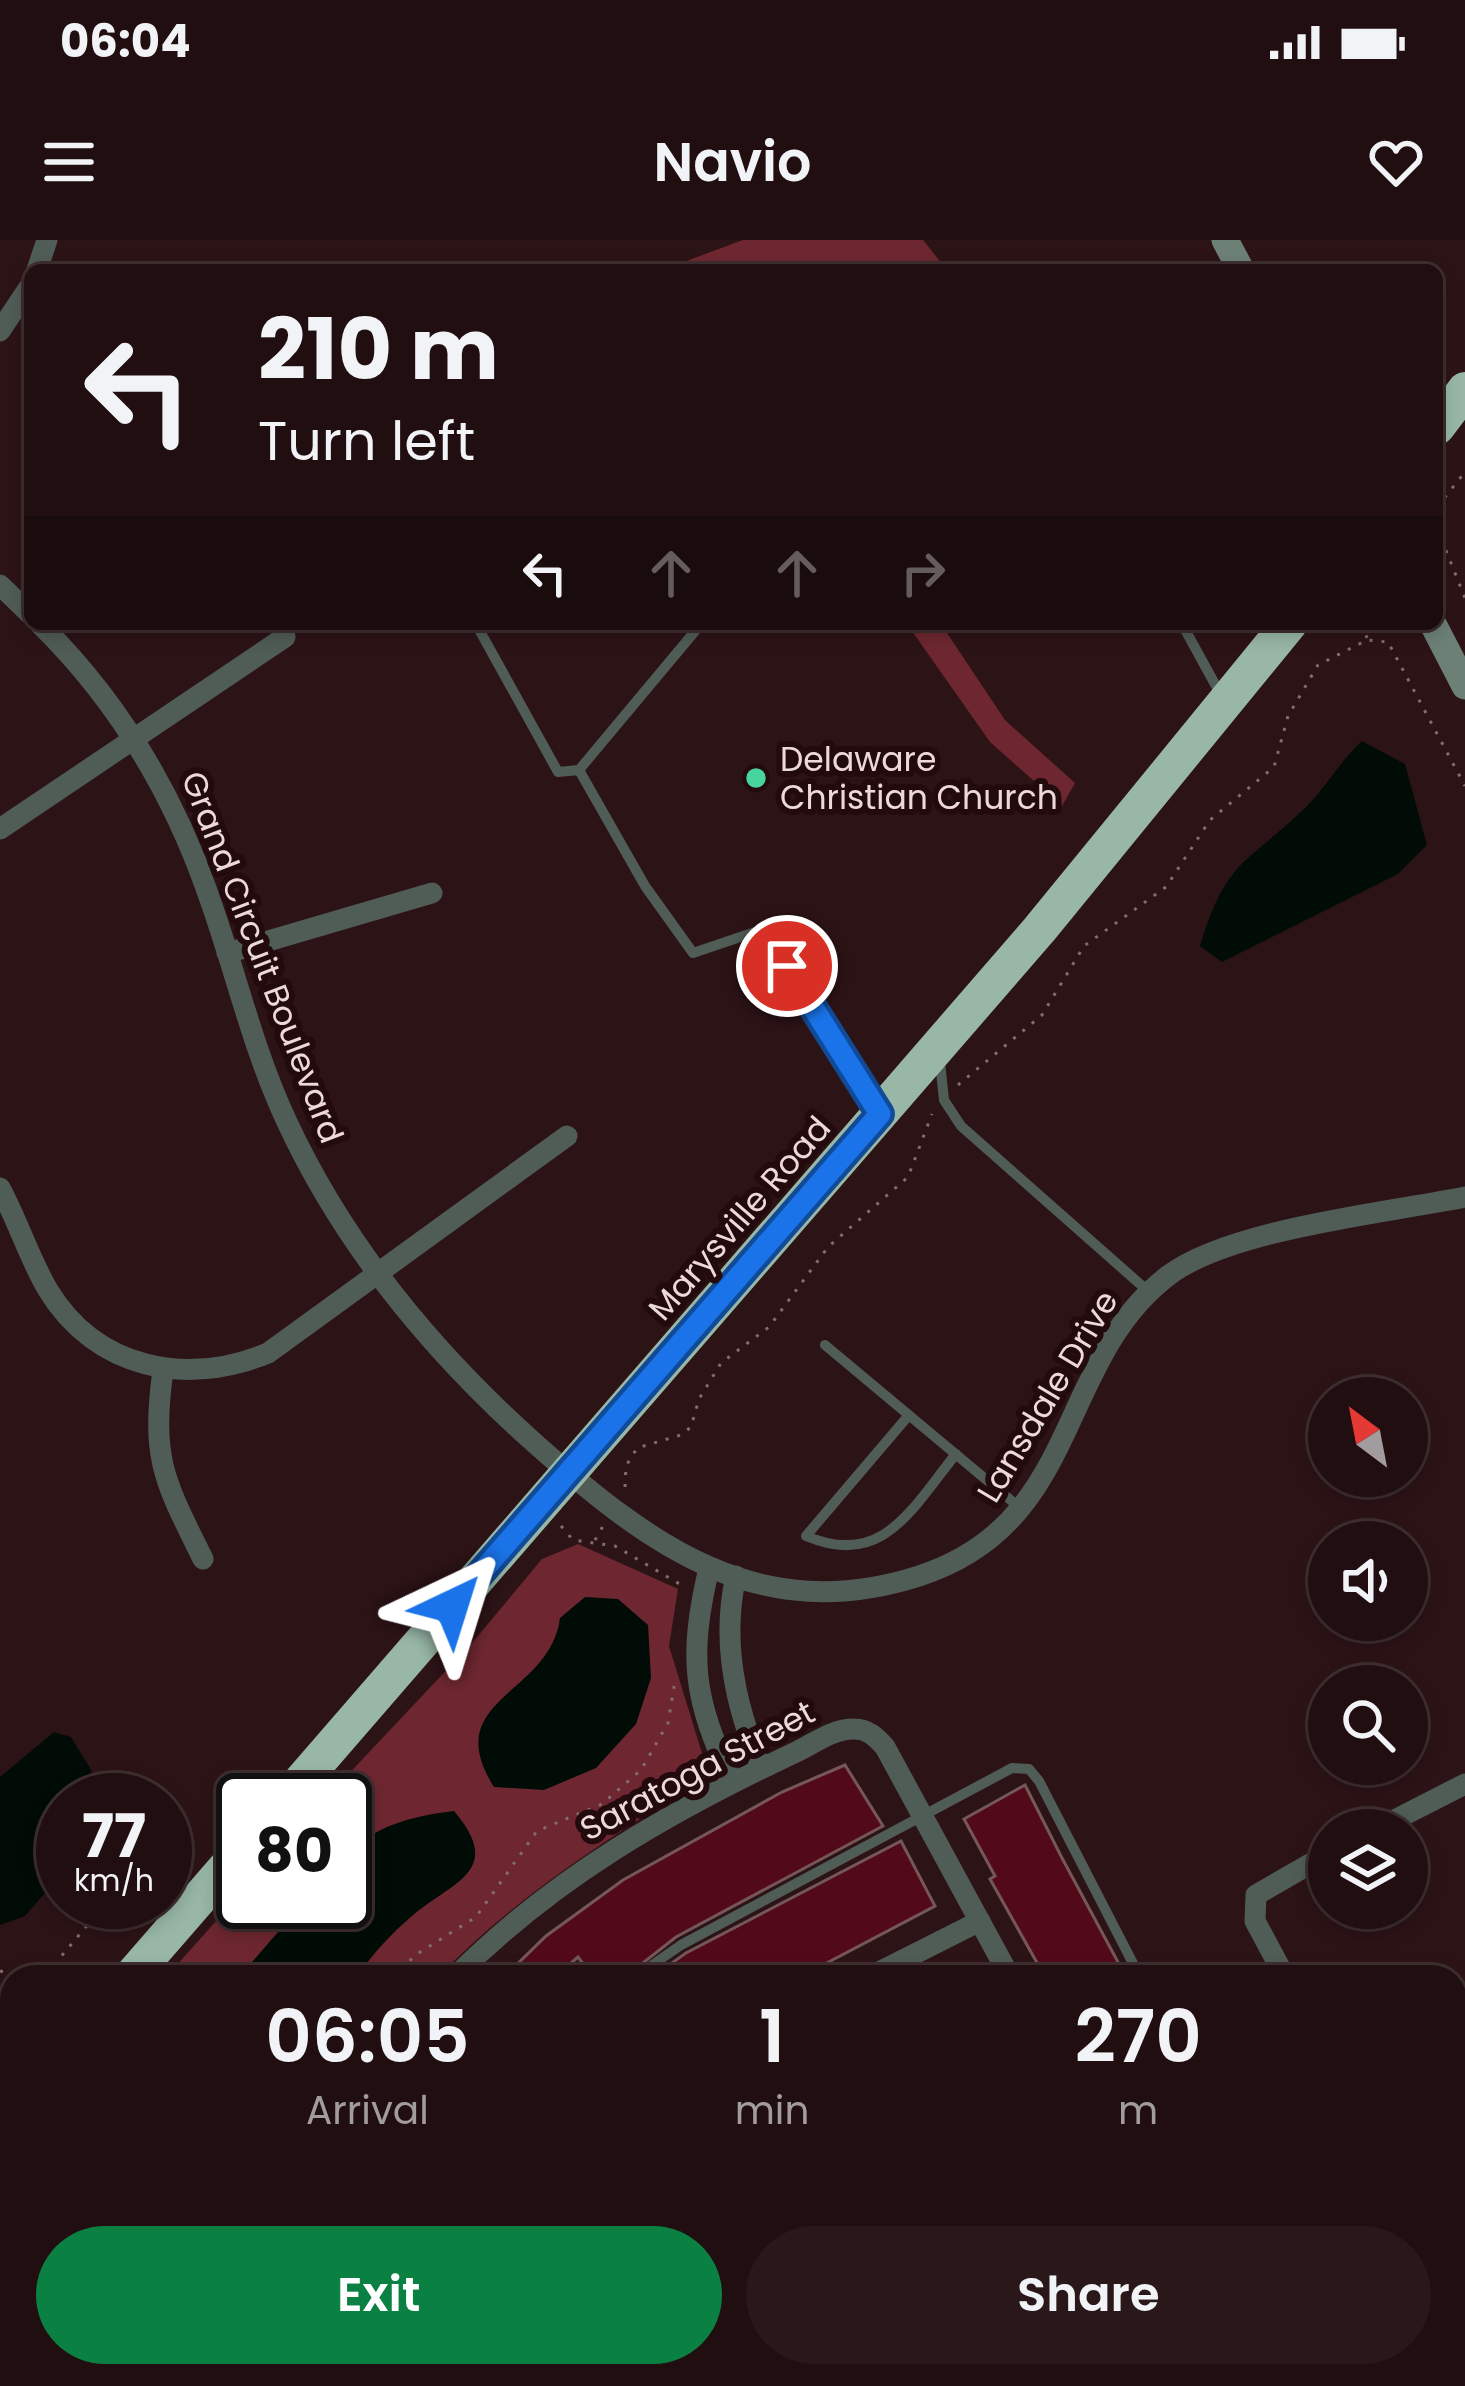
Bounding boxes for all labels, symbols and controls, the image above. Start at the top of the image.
text: 06:04 [60,10,191,73]
text: Navio [653,124,812,200]
icon: menu [36,129,102,195]
icon: heart [1363,129,1429,195]
text: 210 m [258,291,499,408]
icon: left [60,312,216,468]
text: Turn left [258,403,475,479]
icon: left [512,540,578,606]
icon: ahead [638,540,704,606]
icon: ahead [764,540,830,606]
icon: right [890,540,956,606]
place label: Delaware Christian Church [780,736,1058,821]
street label: Grand Circuit Boulevard [170,764,355,1150]
marker: Delaware Christian Church [743,765,769,791]
pin [736,915,838,1017]
icon: arrive [754,933,820,999]
street label: Marysville Road [637,1106,841,1331]
street label: Lansdale Drive [966,1281,1129,1511]
north arrow [1308,1377,1428,1497]
map controls [1308,1377,1428,1929]
button: sound [1308,1521,1428,1641]
position arrow [389,1543,515,1669]
button: search [1308,1665,1428,1785]
street label: Saratoga Street [572,1689,823,1852]
speed limit sign: 80 [216,1773,372,1929]
text: 77 [82,1794,146,1878]
button: layers [1308,1809,1428,1929]
text: km/h [74,1859,154,1902]
text: 06:05 [265,1986,470,2087]
text: 1 [759,1986,785,2087]
text: 270 [1075,1986,1202,2087]
text: Arrival [306,2083,429,2138]
text: min [735,2083,809,2138]
text: m [1118,2083,1158,2138]
button: Exit [36,2226,722,2364]
button: Share [746,2226,1431,2364]

